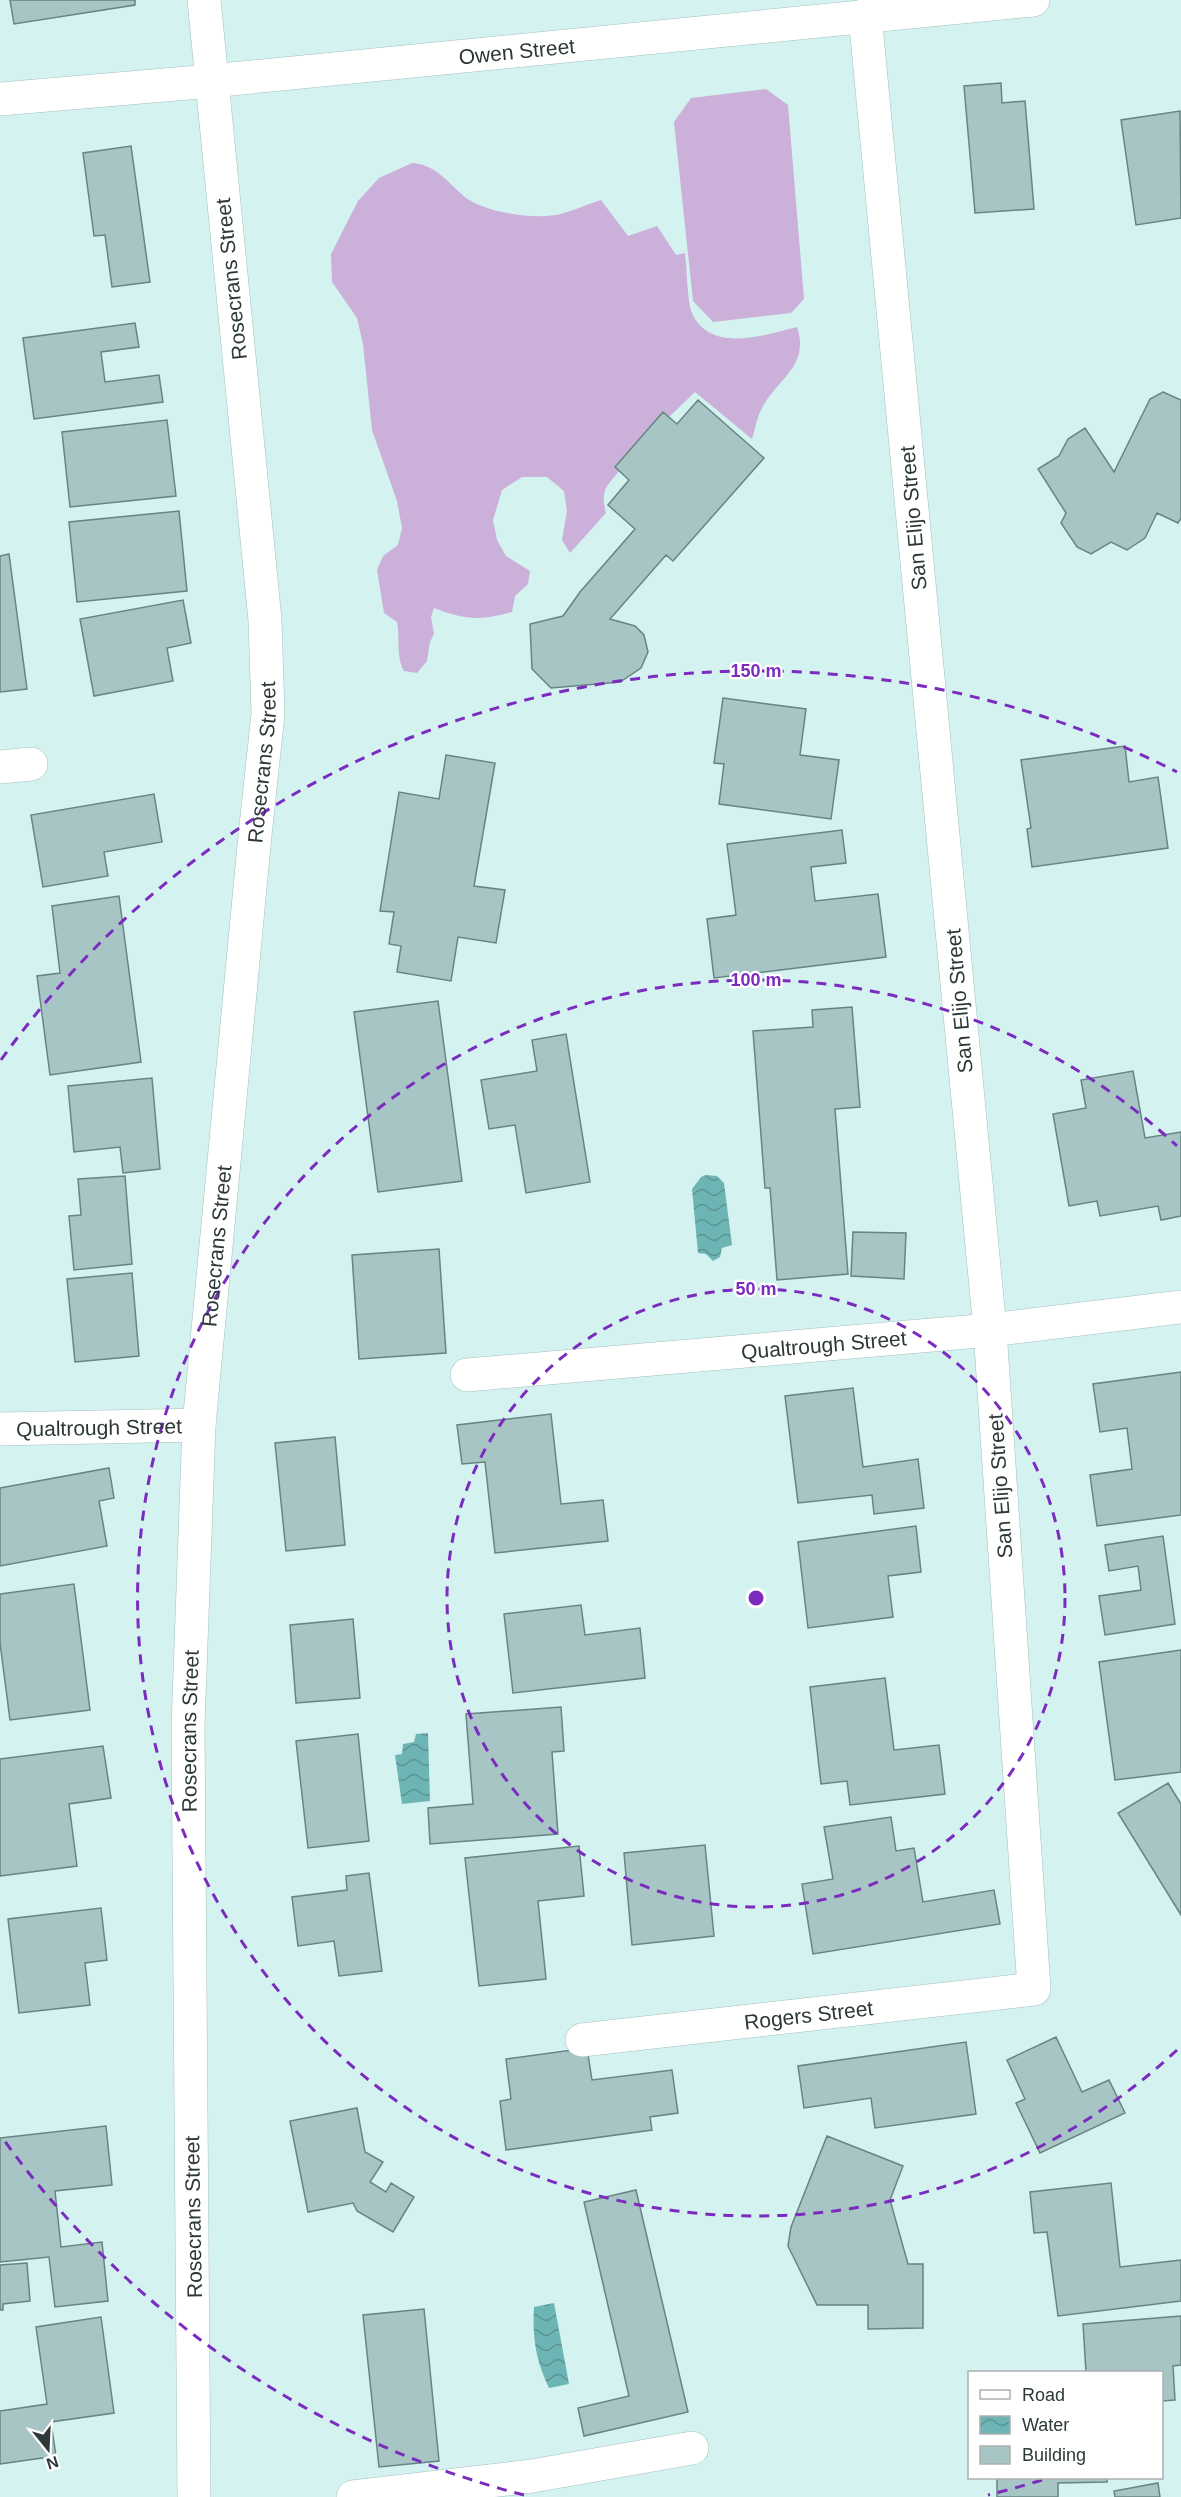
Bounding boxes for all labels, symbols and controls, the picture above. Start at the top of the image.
street label: Owen Street [458,34,576,68]
street label: Rosecrans Street [211,197,251,361]
street label: San Elijo Street [895,445,931,591]
text: 150 m [730,661,782,681]
street label: Rosecrans Street [243,681,280,844]
street label: San Elijo Street [941,928,977,1074]
text: 100 m [730,970,782,990]
street label: Rosecrans Street [197,1164,235,1328]
text: 50 m [735,1279,777,1299]
street label: Qualtrough Street [740,1326,907,1363]
street label: San Elijo Street [983,1413,1017,1559]
street label: Qualtrough Street [16,1414,182,1440]
centre of rings [746,1588,766,1608]
street label: Rosecrans Street [176,1649,202,1812]
street label: Rogers Street [743,1996,874,2033]
street label: Rosecrans Street [180,2136,206,2298]
legend [968,2371,1163,2479]
text: Road [1022,2385,1065,2405]
text: Water [1022,2415,1069,2435]
north arrow [18,2419,78,2479]
text: Building [1022,2445,1086,2465]
text: N [44,2453,61,2473]

